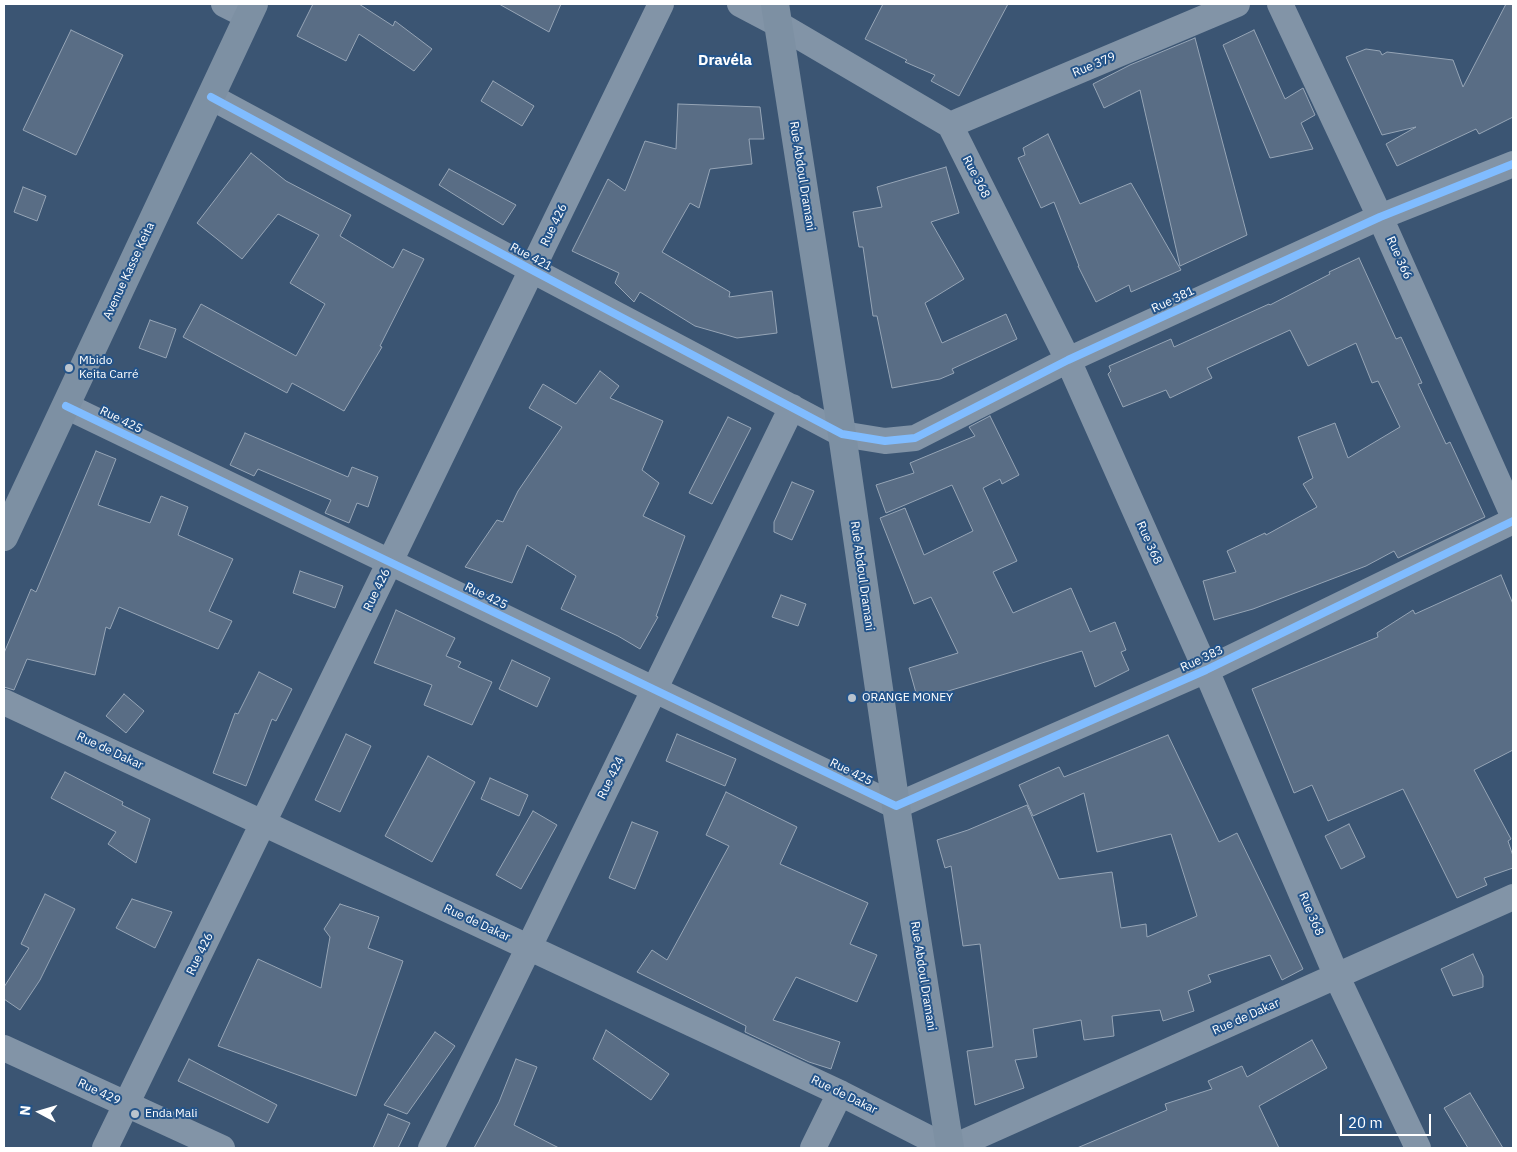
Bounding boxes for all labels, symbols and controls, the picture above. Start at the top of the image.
street label: Rue 379 [1070,49,1118,81]
district label: Dravéla [698,52,752,70]
street label: Rue Abdoul Dramani [786,120,818,232]
street label: Rue 368 [959,153,993,201]
street label: Rue 426 [538,201,570,249]
street label: Avenue Kasse Keita [100,220,158,322]
street label: Rue 366 [1383,234,1415,282]
street label: Rue 421 [508,240,554,274]
street label: Rue 381 [1149,284,1197,316]
place label: Mbido Keita Carré [79,354,139,382]
marker: Mbido Keita Carré [63,362,75,374]
street label: Rue 425 [97,404,145,436]
street label: Rue 368 [1133,519,1165,567]
street label: Rue Abdoul Dramani [847,520,877,632]
street label: Rue 426 [361,566,393,614]
street label: Rue 425 [462,580,510,612]
street label: Rue 383 [1178,643,1226,675]
place label: ORANGE MONEY [862,691,953,705]
marker: ORANGE MONEY [846,692,858,704]
street label: Rue de Dakar [74,729,146,773]
street label: Rue 424 [595,754,627,802]
street label: Rue 425 [827,756,875,788]
street label: Rue 368 [1295,890,1327,938]
street label: Rue de Dakar [441,901,513,945]
street label: Rue Abdoul Dramani [907,920,939,1032]
street label: Rue 426 [184,930,216,978]
street label: Rue de Dakar [1210,996,1282,1038]
street label: Rue de Dakar [809,1073,879,1117]
street label: Rue 429 [75,1076,123,1108]
north arrow [15,1087,65,1137]
text: N [16,1104,35,1116]
scale bar [1342,1104,1433,1136]
place label: Enda Mali [145,1107,197,1121]
marker: Enda Mali [129,1108,141,1120]
text: 20 m [1348,1113,1383,1132]

